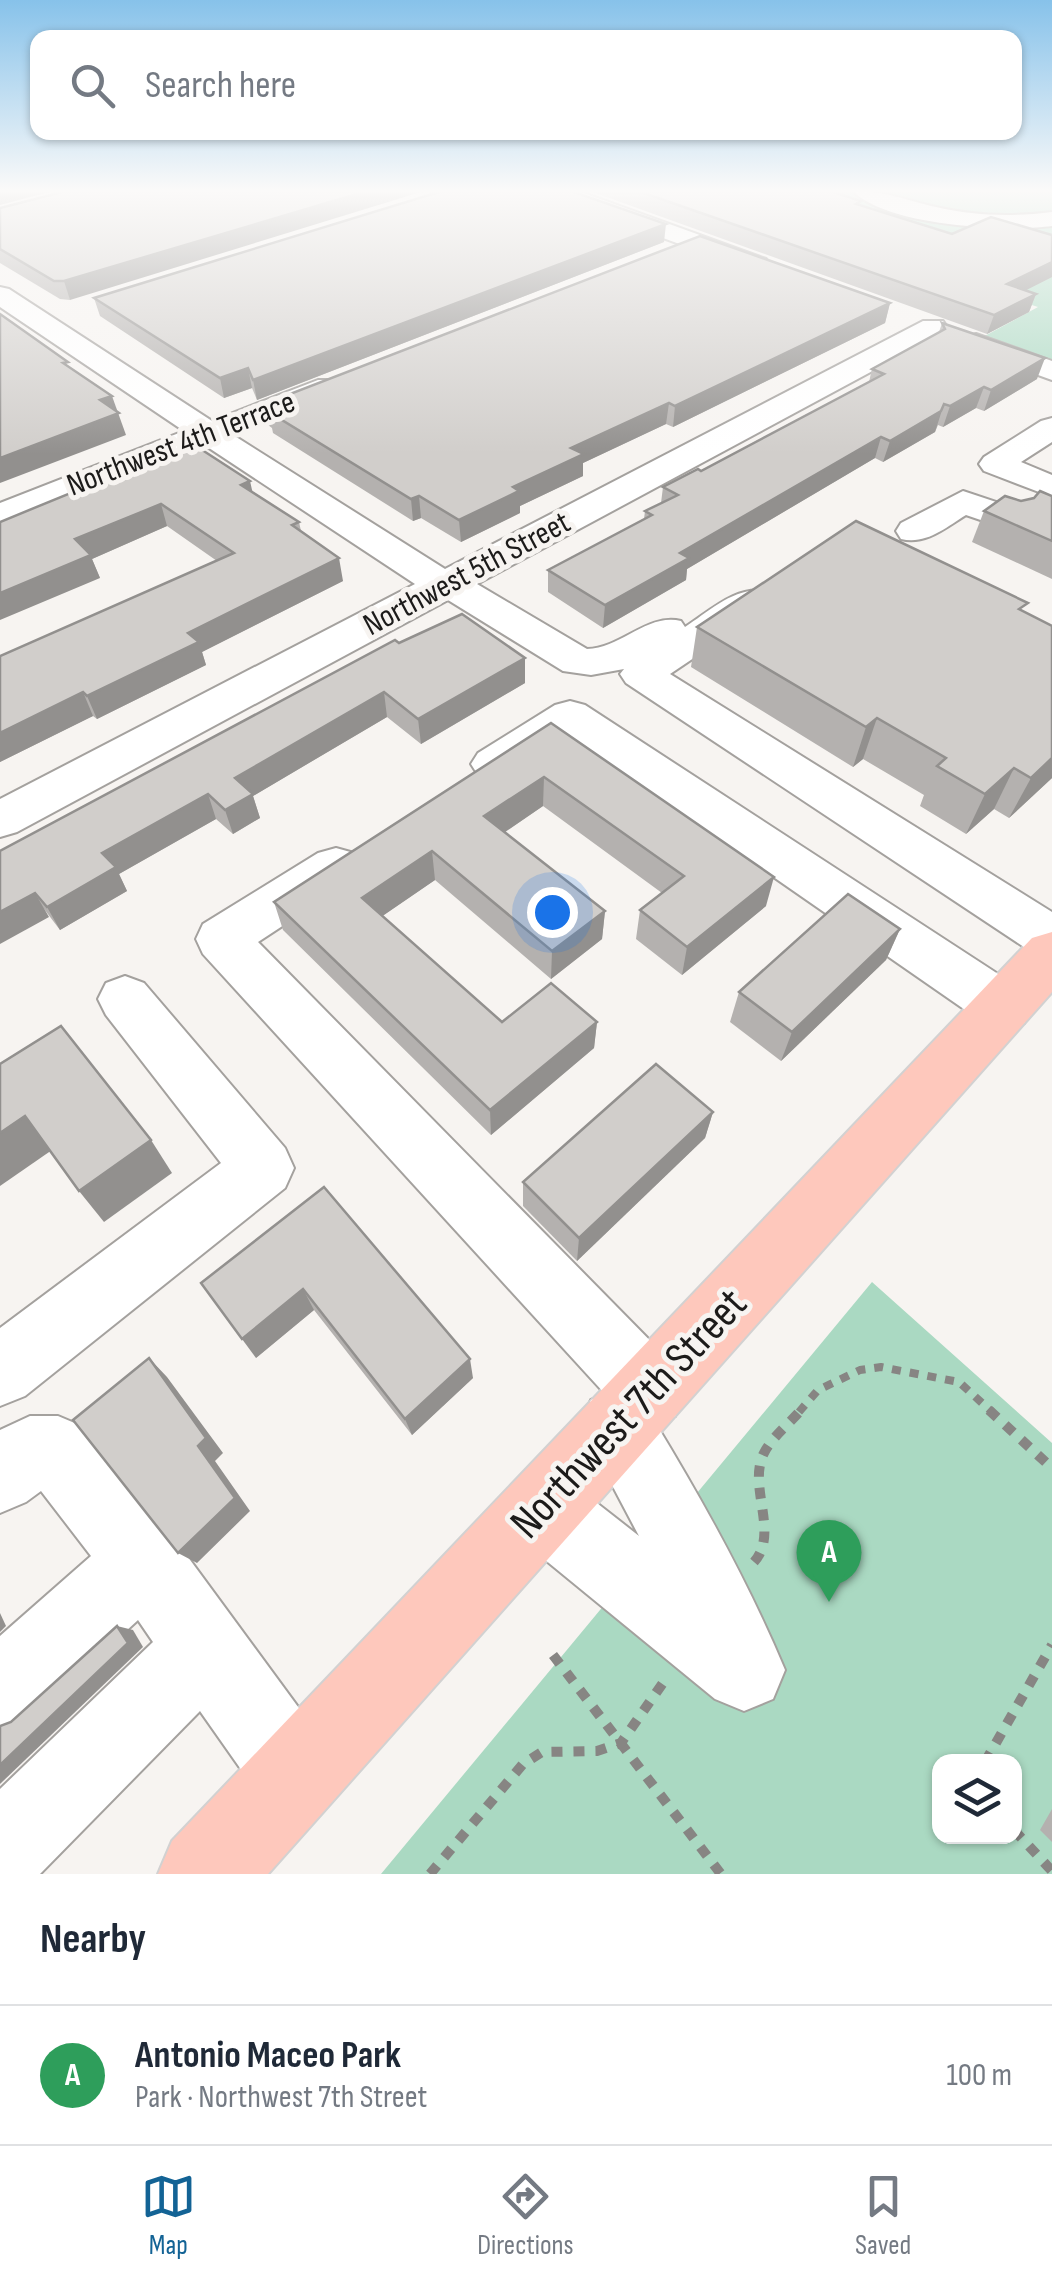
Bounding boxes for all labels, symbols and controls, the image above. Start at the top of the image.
search box [30,30,1022,140]
icon: search [65,58,120,113]
text: Search here [145,63,296,108]
street label: Northwest 4th Terrace [62,383,300,505]
street label: Northwest 5th Street [357,503,577,645]
your location [527,887,578,938]
street label: Northwest 7th Street [499,1278,759,1550]
pin: A [796,1520,862,1602]
map controls [932,1754,1022,1844]
button: layers [932,1754,1022,1844]
text: Nearby [40,1914,146,1965]
text: Antonio Maceo Park [135,2033,401,2078]
text: A [65,2056,80,2095]
text: 100 m [947,2056,1012,2095]
text: Park · Northwest 7th Street [135,2078,427,2117]
tab: Map [141,2169,196,2262]
tab: Directions [477,2169,574,2262]
tab: Saved [855,2169,911,2262]

